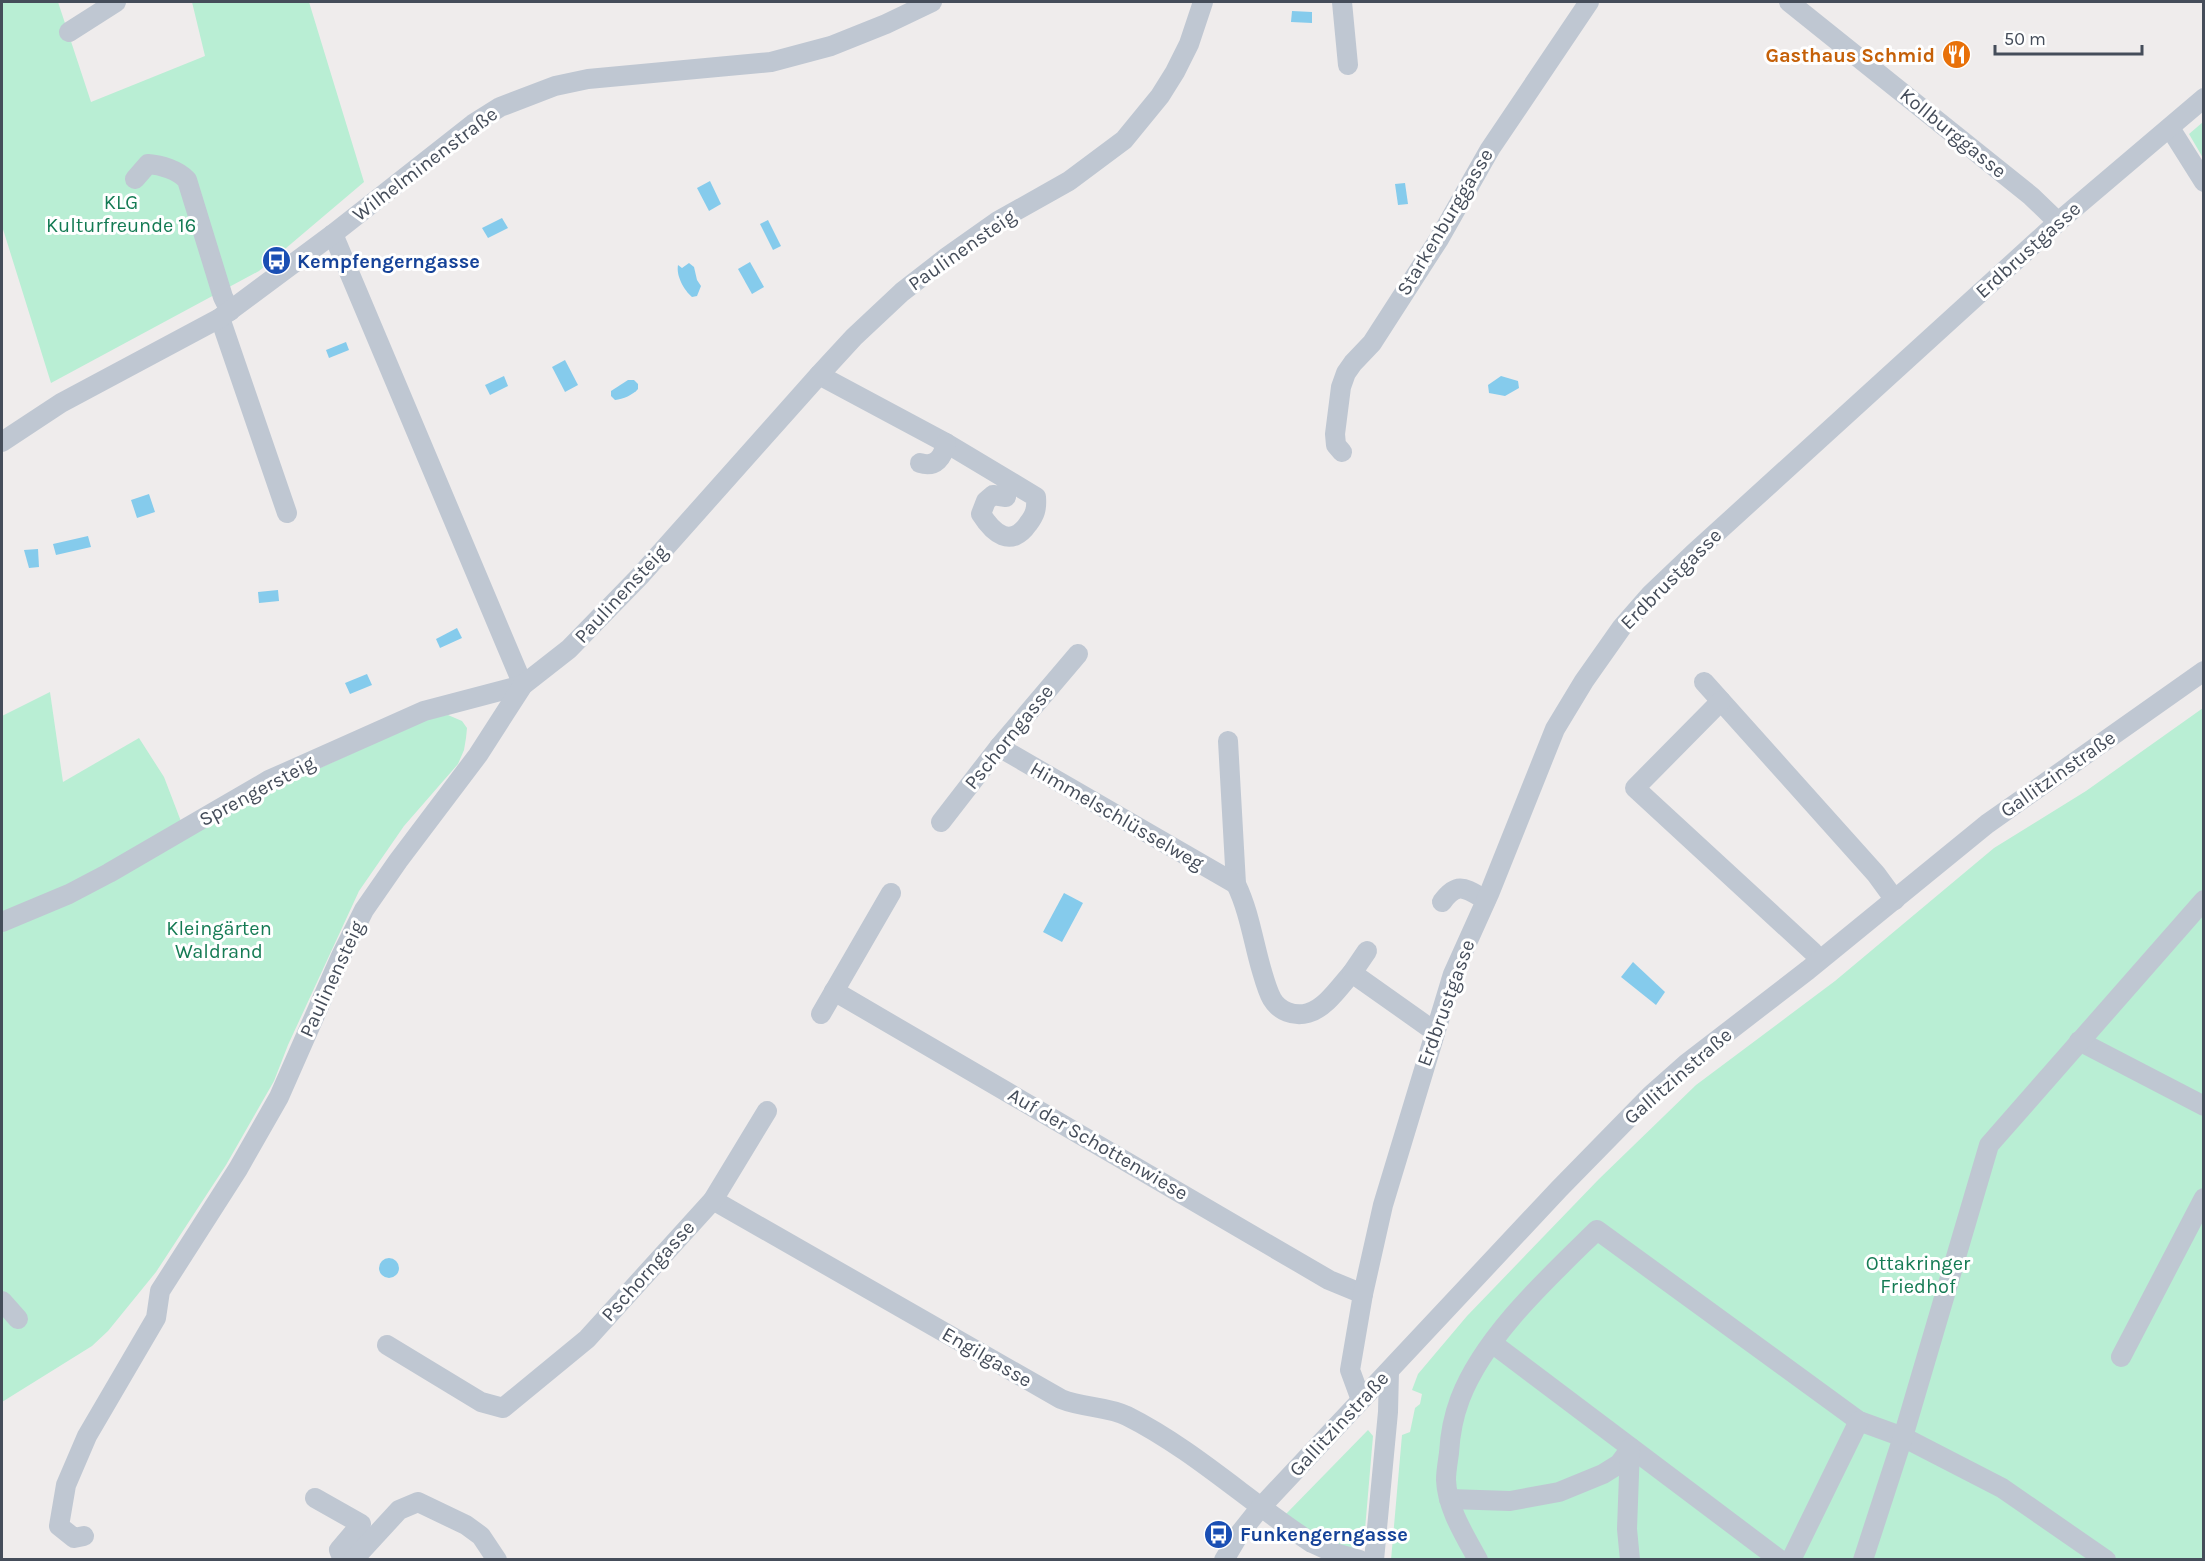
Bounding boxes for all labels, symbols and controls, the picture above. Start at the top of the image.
scale bar [1995,18,2142,56]
text: 50 m [2004,28,2046,50]
restaurant icon: Gasthaus Schmid [1940,39,1972,71]
place label: Gasthaus Schmid [1765,44,1935,67]
street label: Kollburggasse [1895,83,2011,183]
street label: Wilhelminenstraße [348,102,502,226]
street label: Starkenburggasse [1392,144,1498,300]
park label: KLG Kulturfreunde 16 [46,191,196,237]
street label: Erdbrustgasse [1971,197,2085,303]
street label: Paulinensteig [904,205,1020,295]
bus stop icon: Kempfengerngasse [260,245,292,277]
place label: Kempfengerngasse [297,250,480,273]
street label: Erdbrustgasse [1616,524,1726,634]
street label: Paulinensteig [570,540,672,648]
street label: Pschorngasse [960,680,1058,794]
street label: Gallitzinstraße [1996,726,2120,822]
street label: Sprengersteig [195,751,319,831]
street label: Himmelschlüsselweg [1026,757,1208,875]
park label: Kleingärten Waldrand [166,917,272,963]
street label: Paulinensteig [295,917,369,1041]
street label: Erdbrustgasse [1412,937,1480,1069]
street label: Gallitzinstraße [1620,1023,1736,1129]
street label: Auf der Schottenwiese [1004,1083,1192,1205]
street label: Pschorngasse [597,1216,699,1326]
park label: Ottakringer Friedhof [1866,1252,1971,1298]
street label: Engilgasse [938,1322,1036,1392]
street label: Gallitzinstraße [1285,1367,1393,1481]
bus stop icon: Funkengerngasse [1203,1518,1235,1550]
place label: Funkengerngasse [1240,1523,1408,1546]

